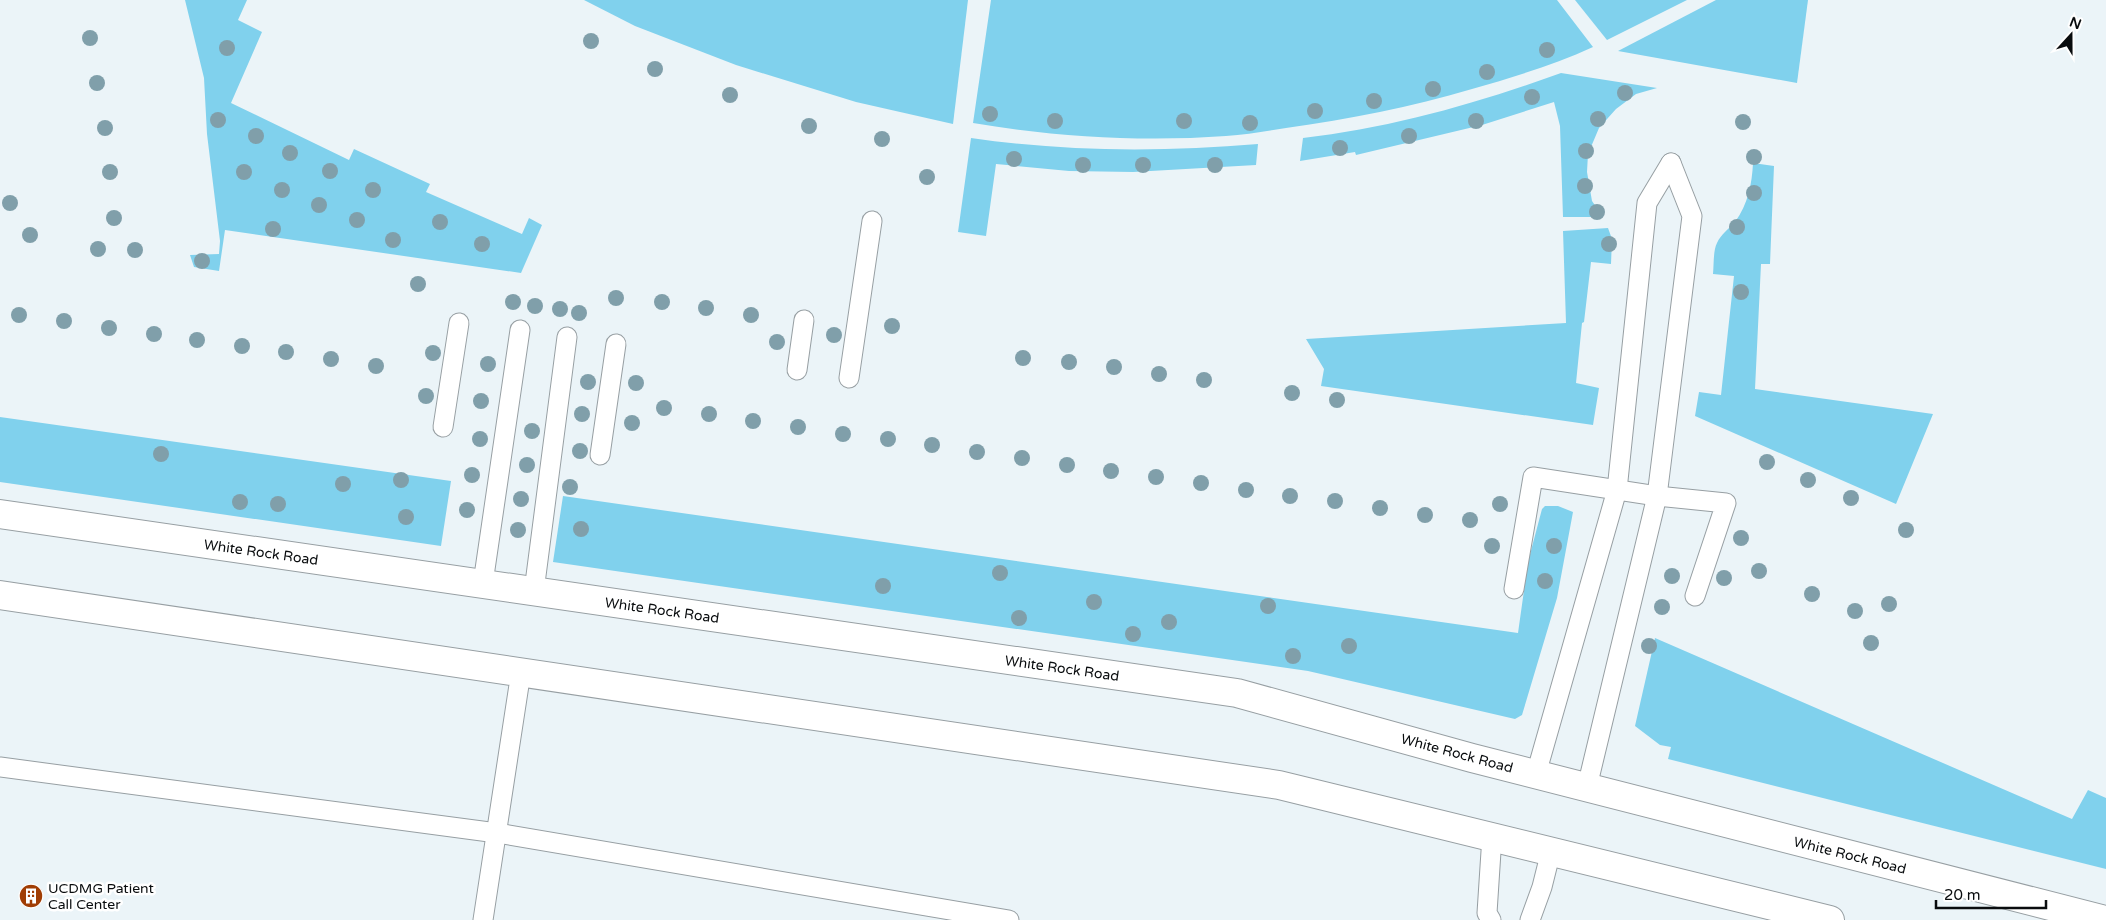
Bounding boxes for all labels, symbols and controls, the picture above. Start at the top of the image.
north arrow [2046,10,2096,60]
text: N [2067,13,2084,33]
street label: White Rock Road [203,536,319,569]
street label: White Rock Road [604,594,720,627]
street label: White Rock Road [1004,652,1120,685]
street label: White Rock Road [1399,730,1515,777]
street label: White Rock Road [1792,833,1908,878]
scale bar [1936,878,2046,910]
place label: UCDMG Patient Call Center [48,880,154,913]
building icon: UCDMG Patient Call Center [18,883,44,909]
text: 20 m [1944,886,1981,904]

